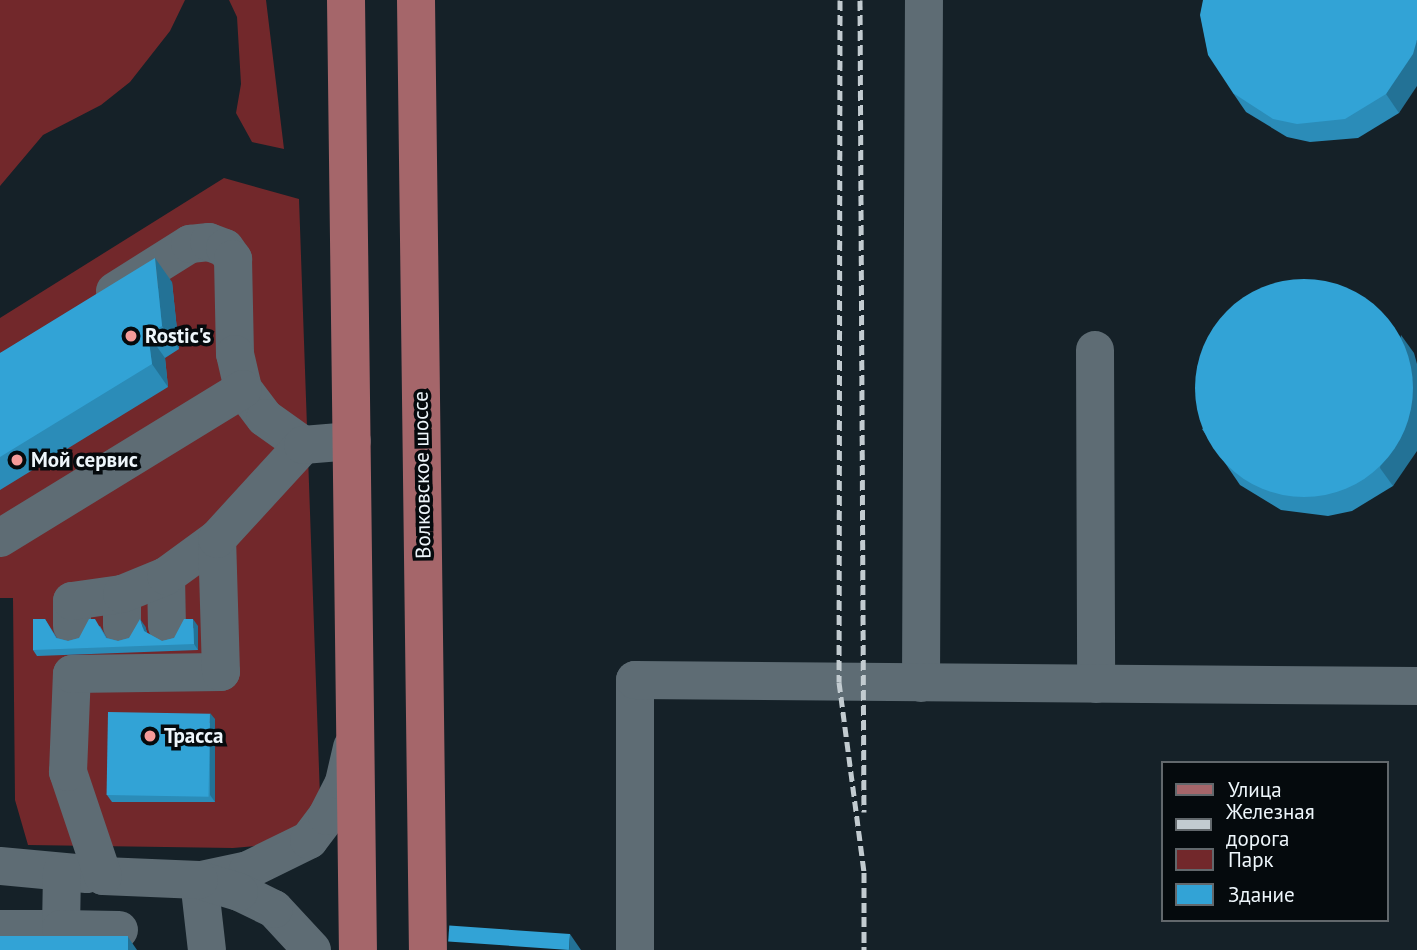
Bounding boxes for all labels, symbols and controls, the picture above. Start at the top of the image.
place label: Rostic's [145,323,211,349]
marker: Rostic's [123,328,139,344]
street label: Волковское шоссе [408,391,436,559]
place label: Мой сервис [31,447,138,473]
marker: Мой сервис [9,452,25,468]
place label: Трасса [164,723,223,749]
marker: Трасса [142,728,158,744]
legend [1162,761,1389,922]
text: Улица [1228,776,1282,803]
text: Железная дорога [1226,798,1315,852]
text: Парк [1228,846,1274,873]
text: Здание [1228,881,1295,908]

